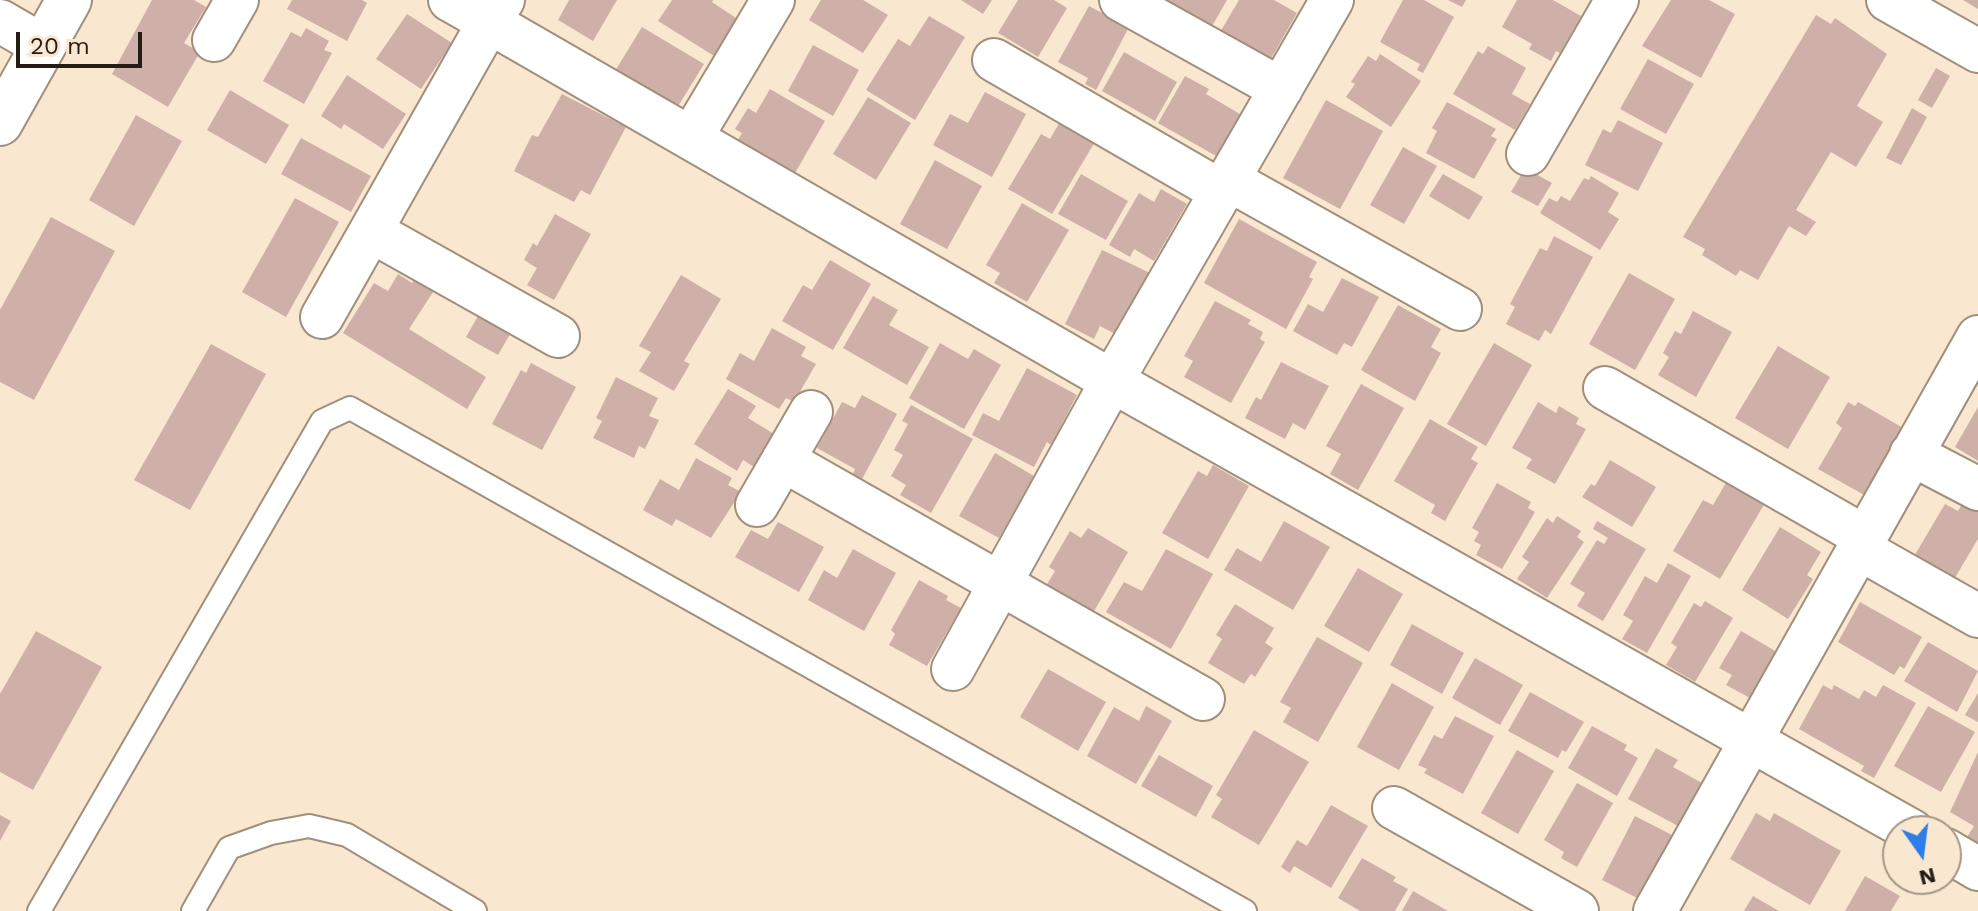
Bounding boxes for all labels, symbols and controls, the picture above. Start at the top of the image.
scale bar [20,16,146,66]
text: 20 m [30,32,90,60]
north arrow [1882,815,1962,895]
text: N [1917,863,1938,891]

